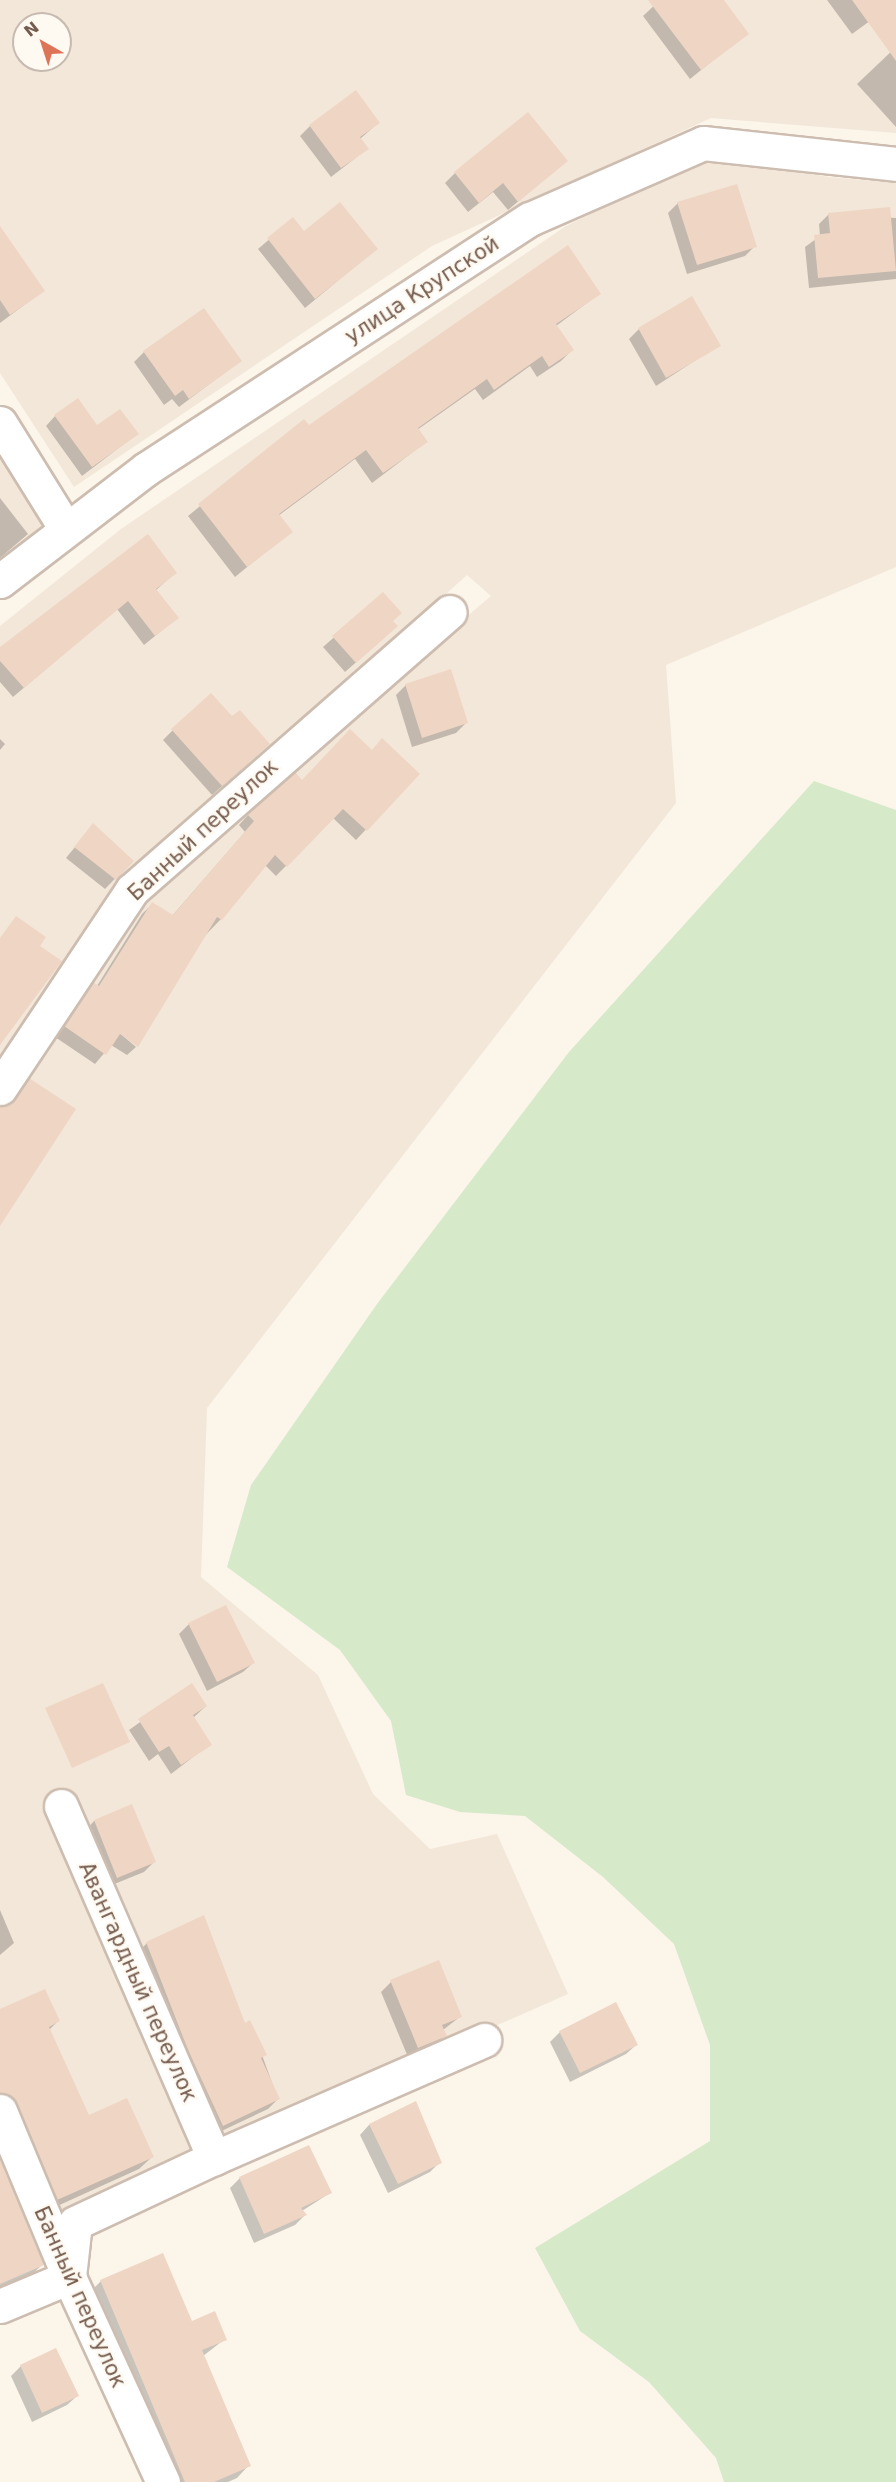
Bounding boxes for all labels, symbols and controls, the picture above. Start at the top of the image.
north arrow [12,12,72,72]
text: N [20,18,43,41]
street label: улица Крупской [340,231,504,349]
street label: Банный переулок [123,754,283,906]
street label: Авангардный переулок [74,1858,202,2106]
street label: Банный переулок [29,2202,131,2392]

